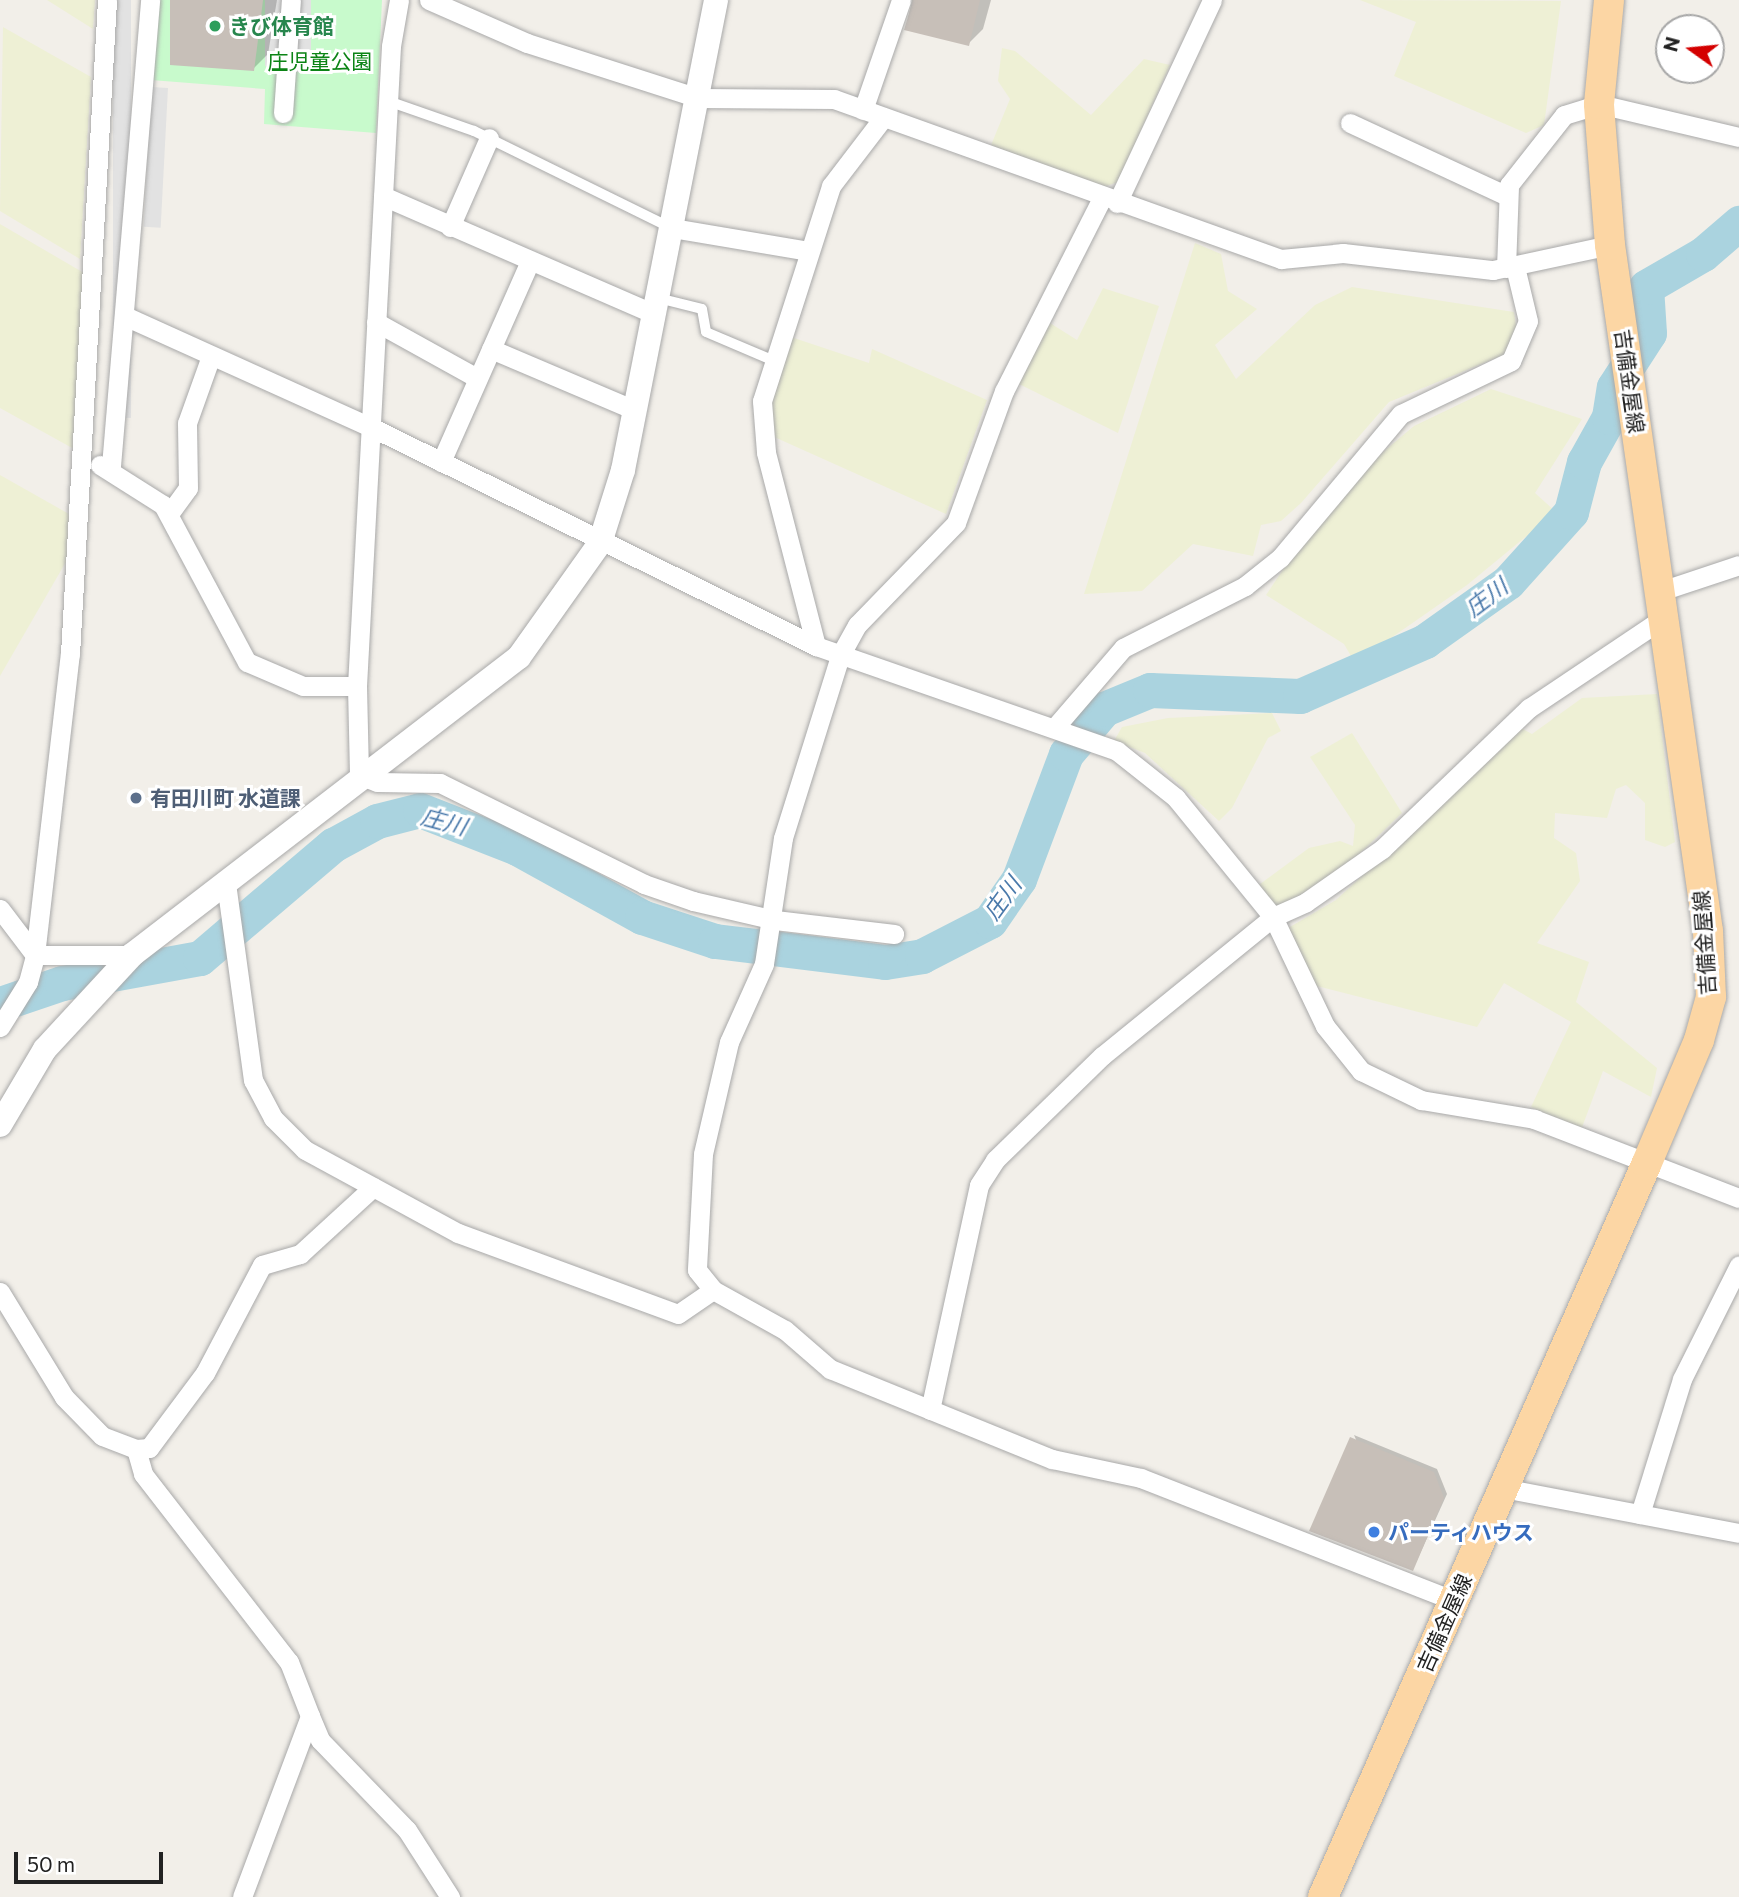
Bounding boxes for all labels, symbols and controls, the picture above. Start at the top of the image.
place label: きび体育館 [229,13,334,39]
north arrow [1655,14,1725,84]
marker: きび体育館 [207,18,223,34]
text: N [1658,34,1684,54]
park label: 庄児童公園 [268,48,372,74]
street label: 吉備金屋線 [1610,327,1650,435]
water label: 庄川 [1459,572,1513,622]
place label: 有田川町 水道課 [150,785,301,811]
marker: 有田川町 水道課 [128,790,144,806]
water label: 庄川 [418,802,470,840]
water label: 庄川 [977,871,1027,925]
street label: 吉備金屋線 [1688,890,1720,996]
place label: パーティハウス [1388,1519,1535,1545]
marker: パーティハウス [1366,1524,1382,1540]
street label: 吉備金屋線 [1411,1570,1477,1676]
scale bar [18,1838,166,1882]
text: 50 m [27,1851,75,1876]

